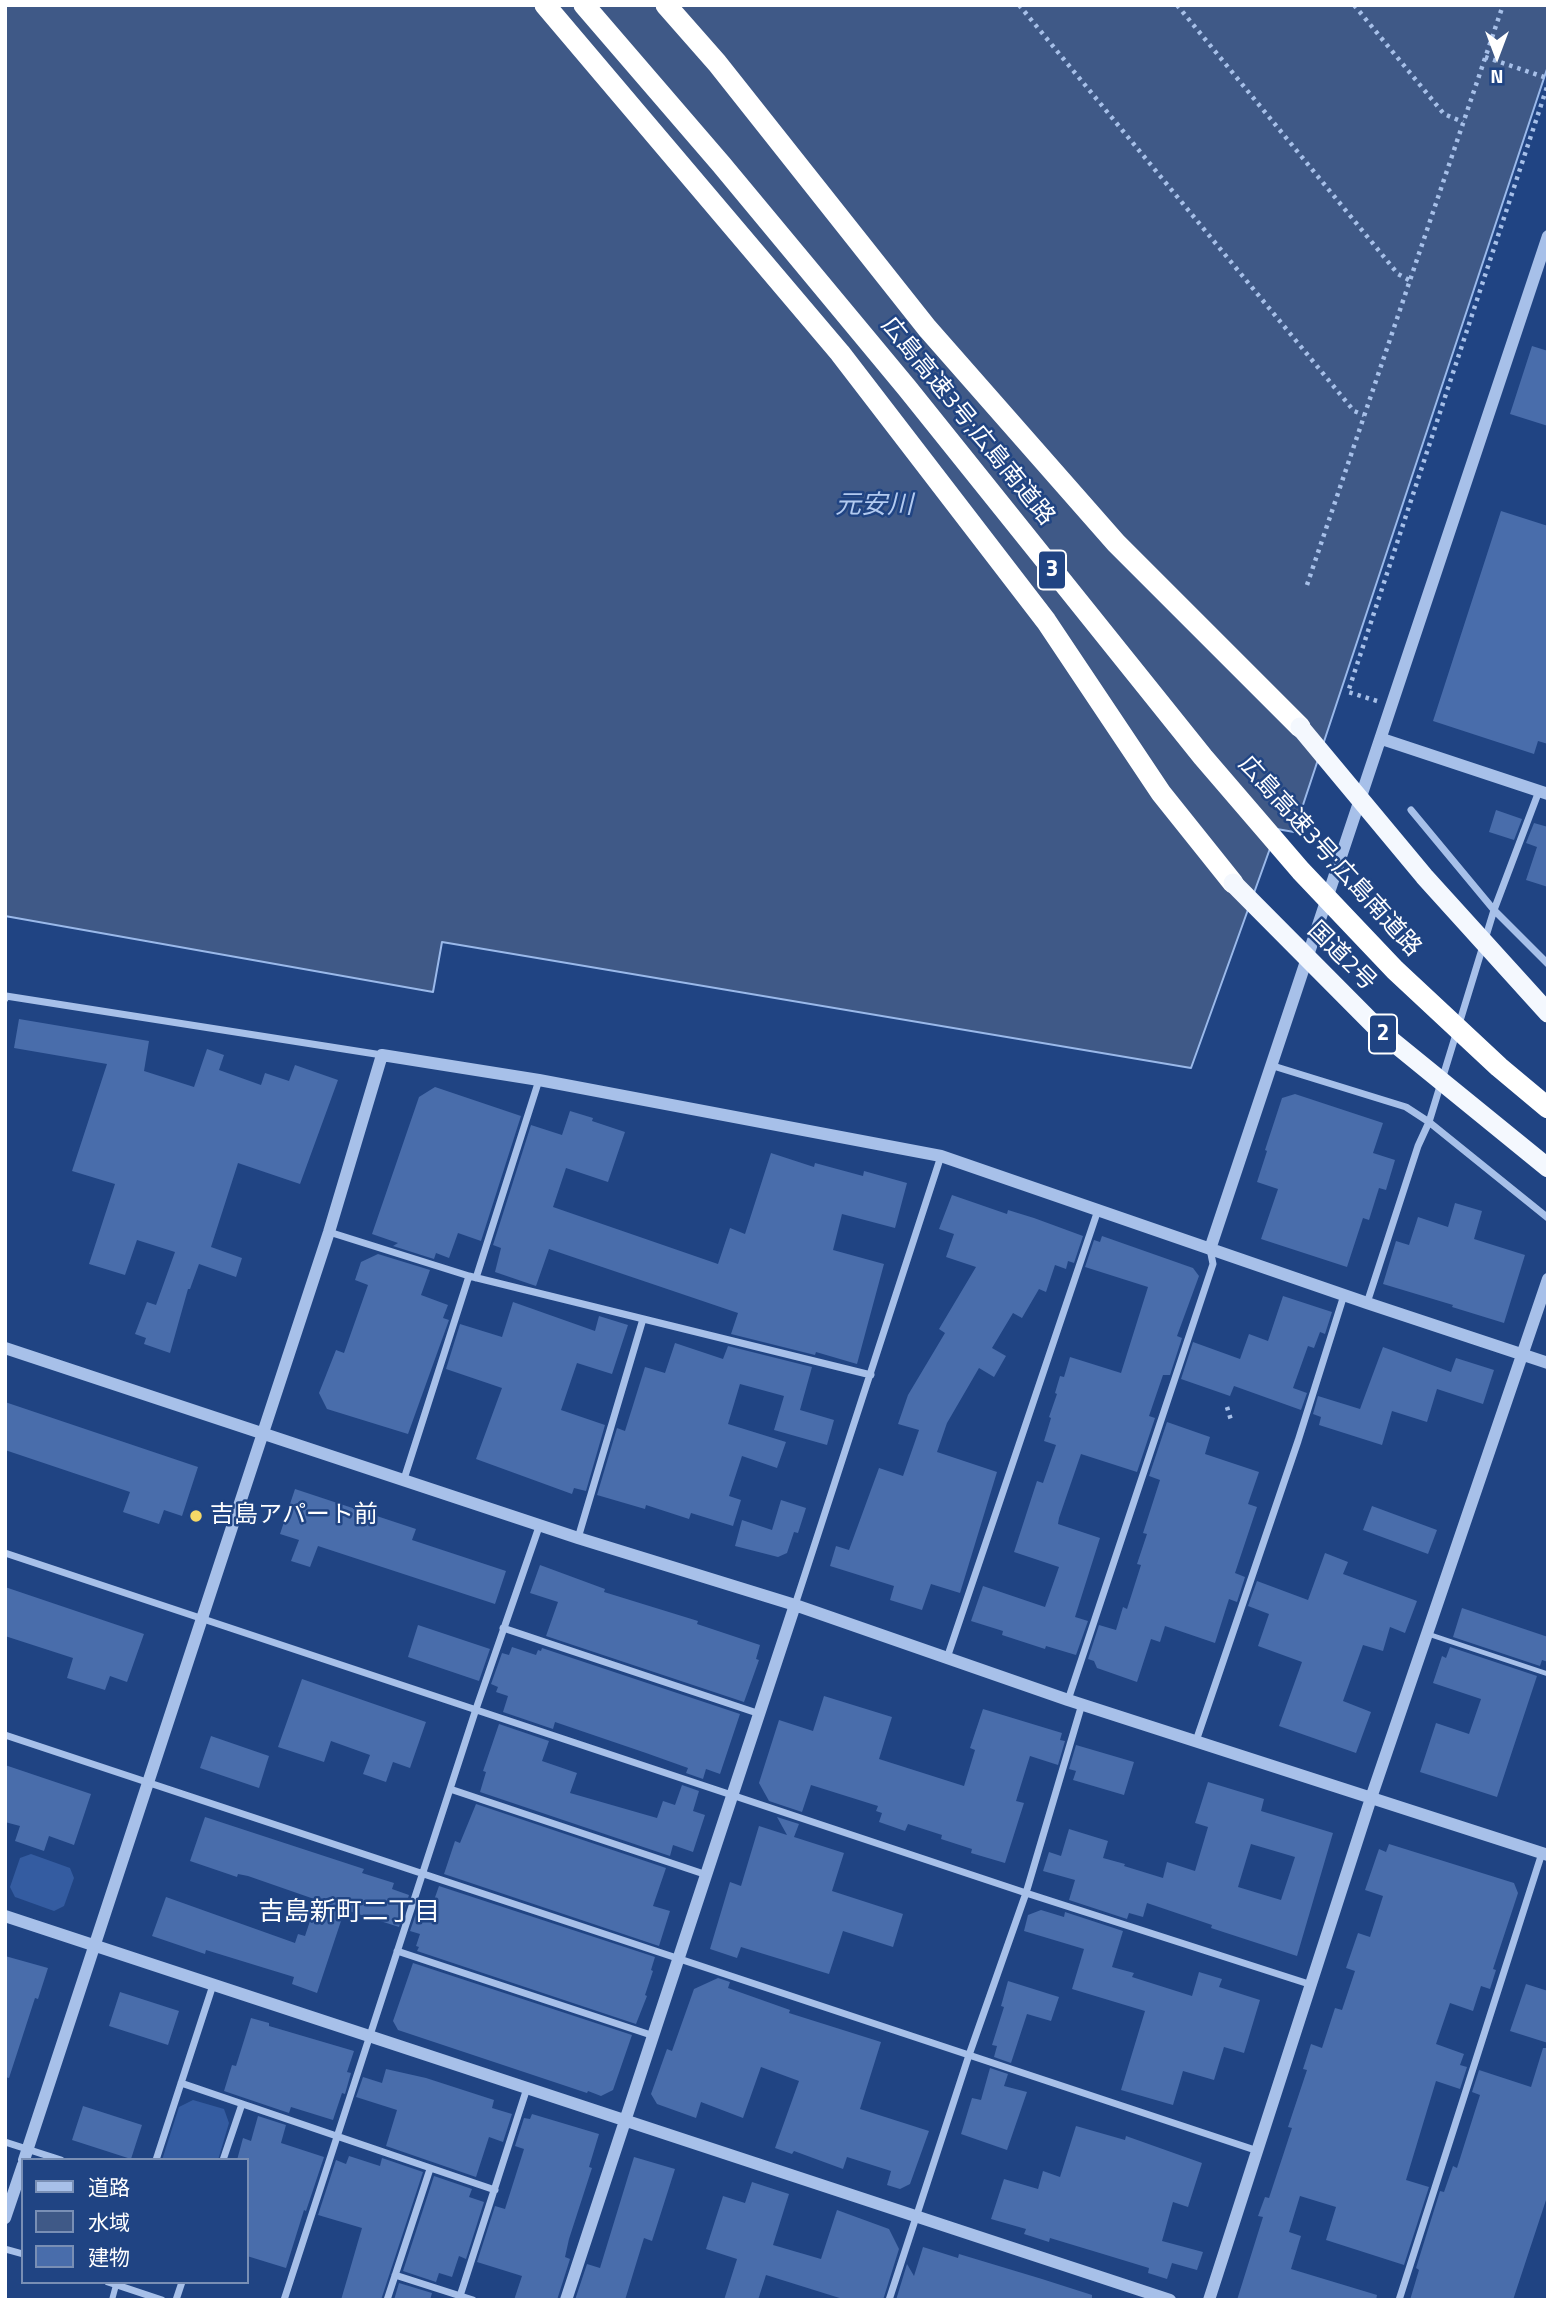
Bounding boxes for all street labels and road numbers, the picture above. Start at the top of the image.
street label: 広島高速3号;広島南道路 [874,312,1060,532]
road number: 3 [1038,550,1066,590]
street label: 広島高速3号;広島南道路 [1232,751,1426,963]
street label: 国道2号 [1301,917,1381,997]
road number: 2 [1369,1015,1397,1054]

